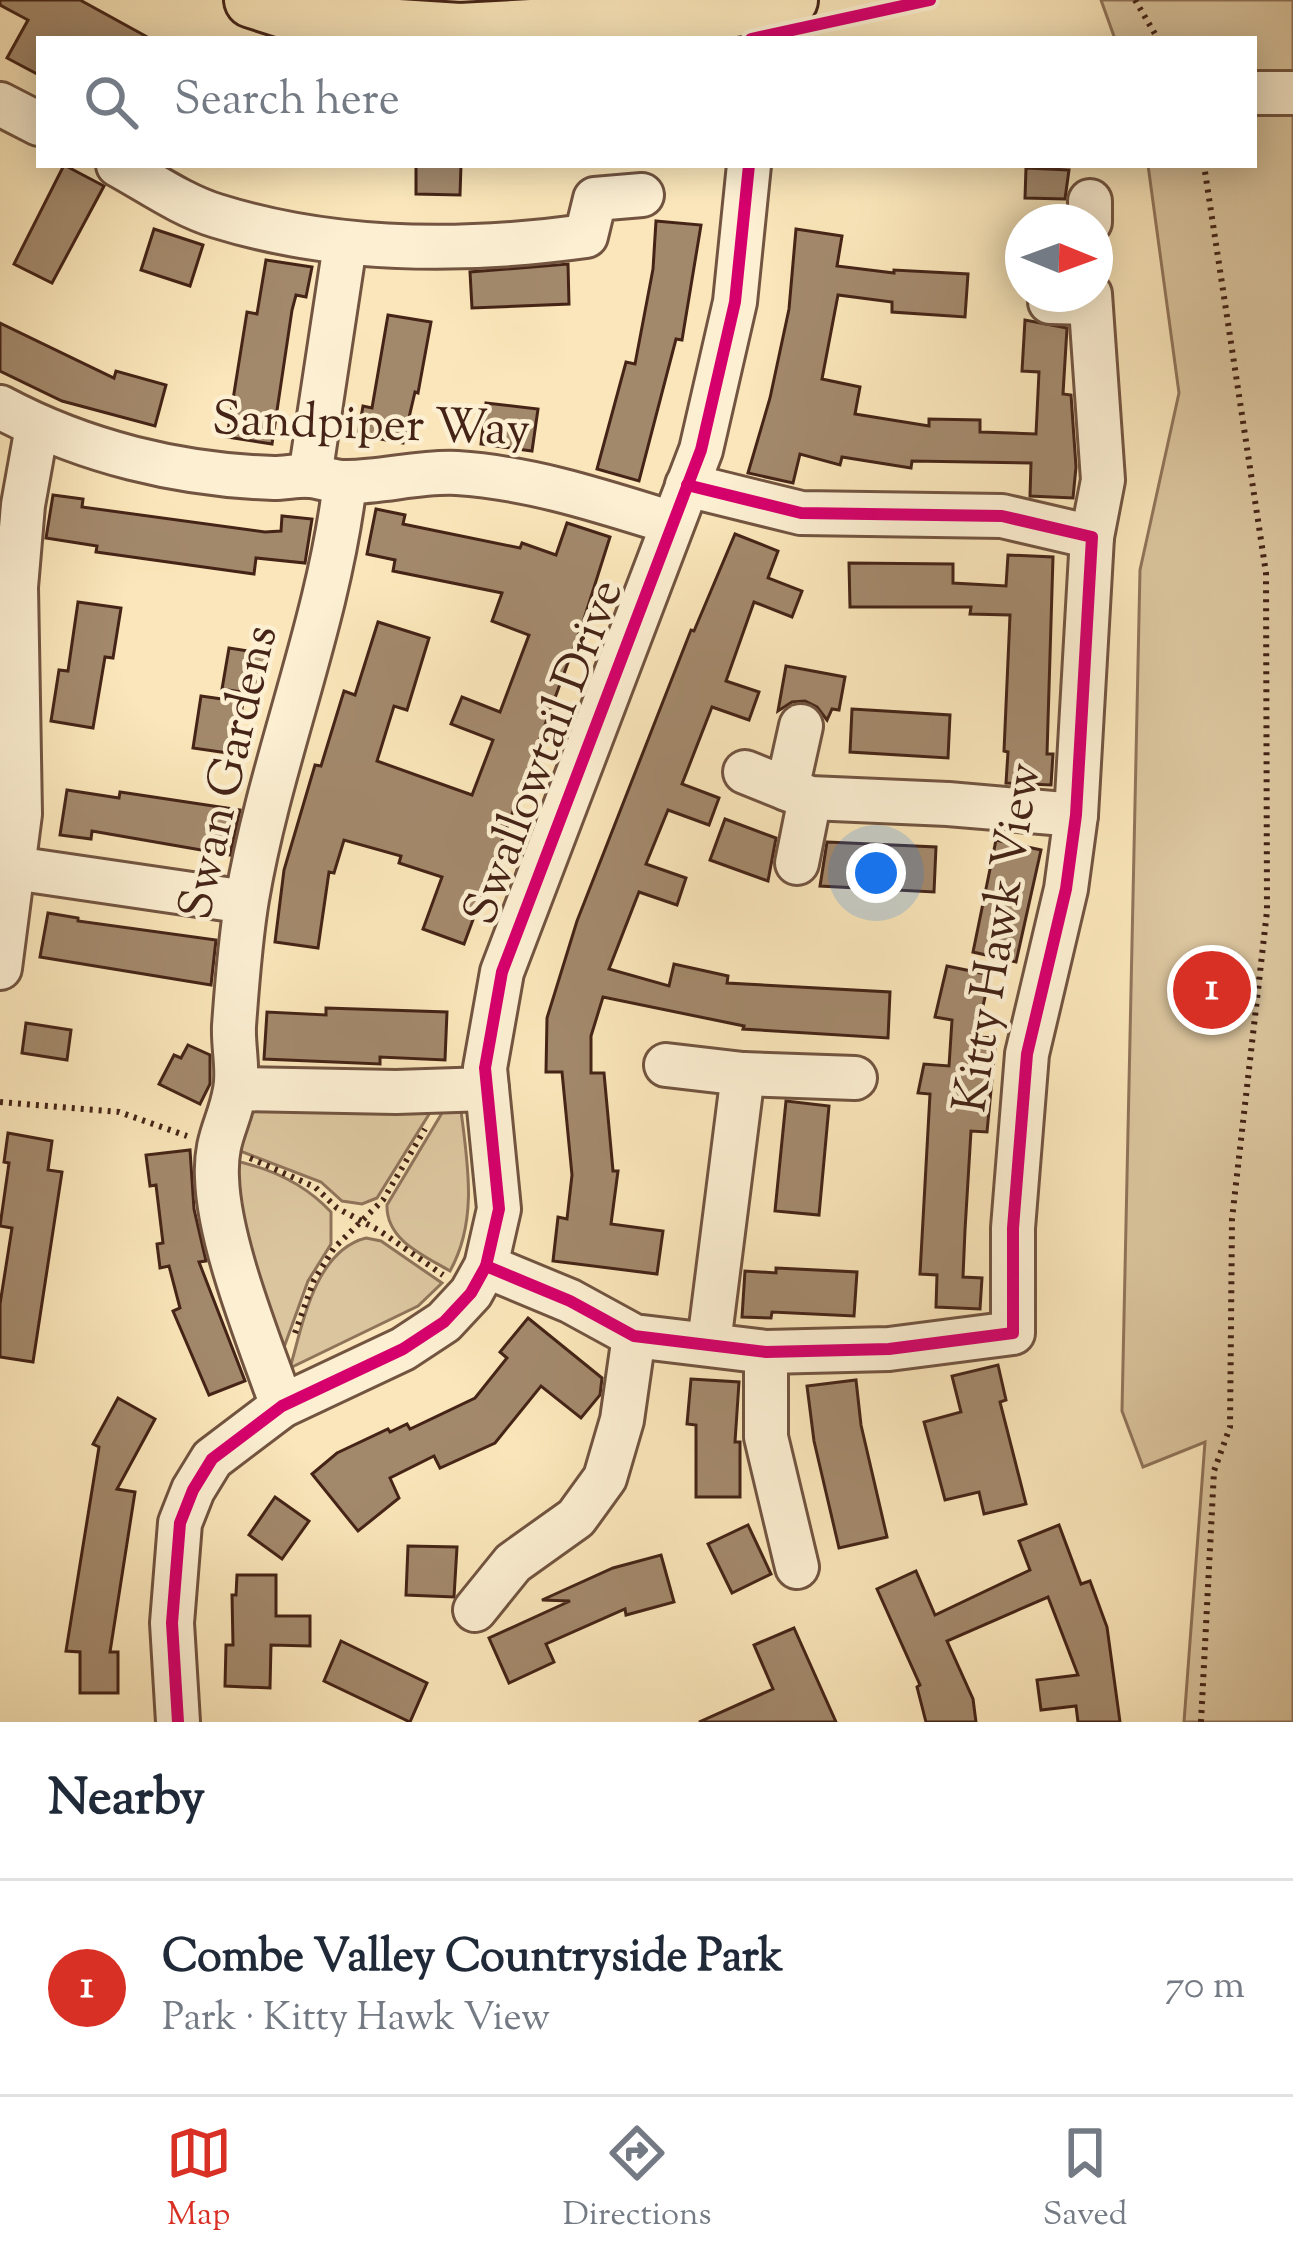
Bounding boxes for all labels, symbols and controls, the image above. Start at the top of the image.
search box [36,36,1257,168]
icon: search [78,69,144,135]
text: Search here [174,70,400,135]
north arrow [1005,204,1113,312]
street label: Sandpiper Way [211,387,531,467]
street label: Swallowtail Drive [448,570,644,936]
street label: Swan Gardens [164,619,298,927]
street label: Kitty Hawk View [938,758,1062,1118]
your location [846,843,906,903]
pin: 1 [1173,945,1251,1035]
text: Nearby [48,1764,205,1837]
text: Combe Valley Countryside Park [162,1927,783,1992]
text: 1 [80,1960,94,2016]
text: 70 m [1165,1960,1245,2016]
text: Park · Kitty Hawk View [162,1992,550,2048]
tab: Map [166,2120,232,2240]
tab: Directions [563,2120,712,2240]
tab: Saved [1043,2120,1127,2240]

